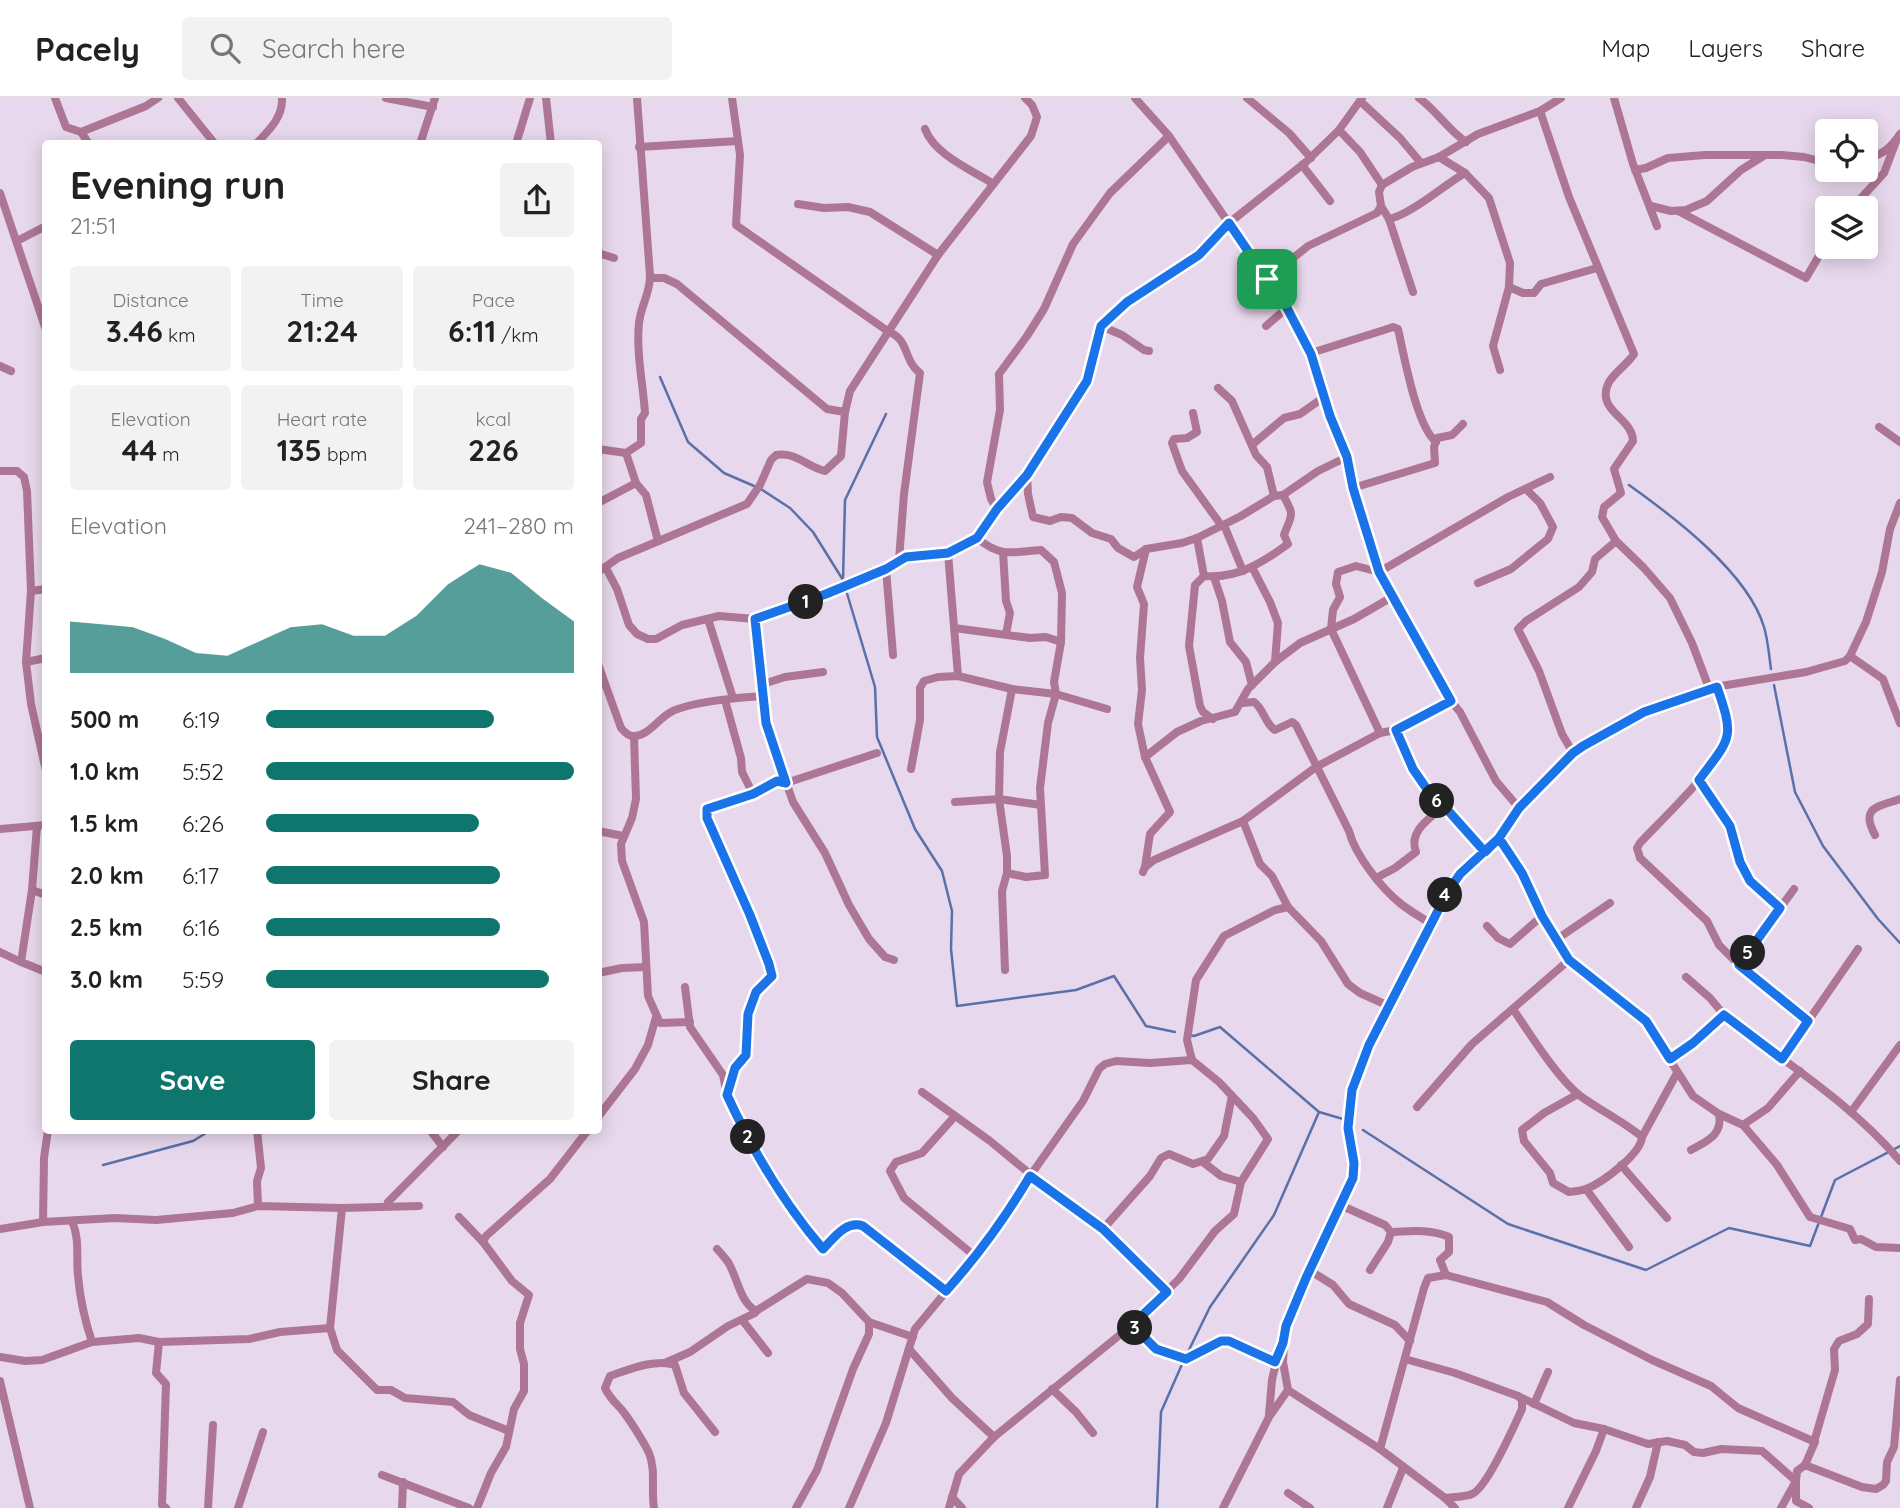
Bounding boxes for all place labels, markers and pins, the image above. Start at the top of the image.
pin [1237,249,1297,309]
pin: 1 [788,584,824,620]
pin: 6 [1420,784,1454,818]
pin: 4 [1428,878,1462,912]
pin: 5 [1730,936,1766,970]
pin: 2 [730,1119,766,1154]
pin: 3 [1118,1310,1152,1346]

